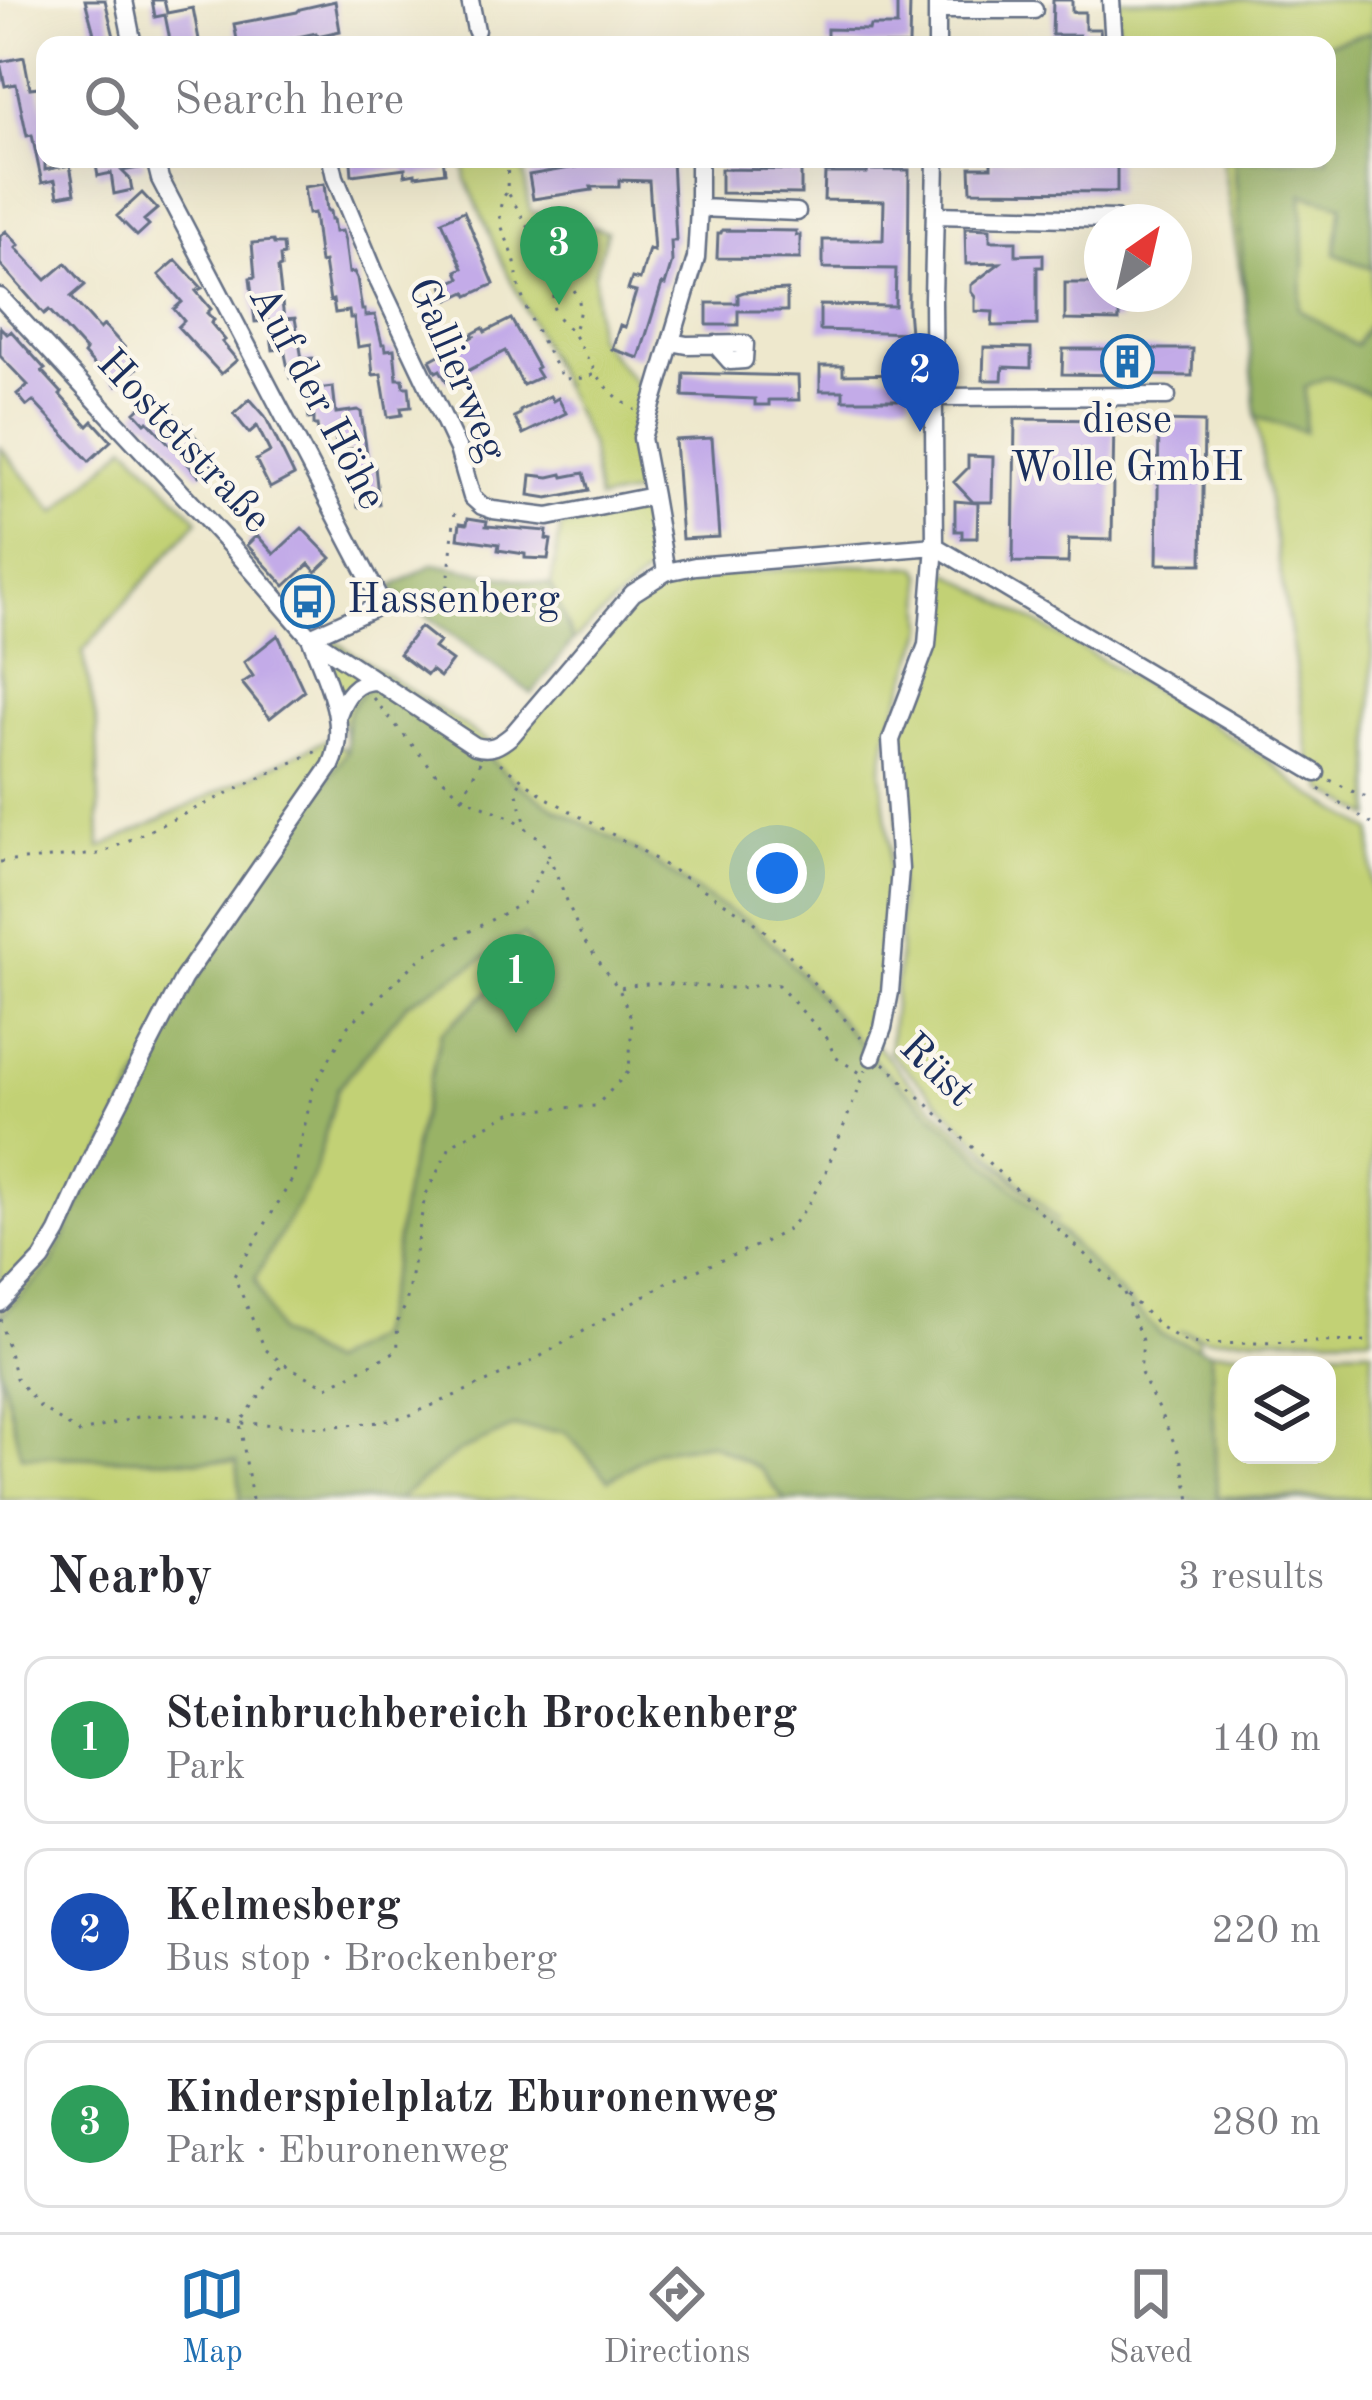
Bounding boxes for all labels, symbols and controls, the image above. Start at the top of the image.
search box [36,36,1336,168]
icon: search [78,69,144,135]
text: Search here [174,79,404,124]
north arrow [1084,204,1192,312]
pin: 3 [520,206,598,305]
street label: Gallierweg [399,272,513,468]
street label: Auf der Höhe [240,279,392,517]
pin: 2 [881,333,959,432]
building icon: diese Wolle GmbH [1099,334,1155,390]
street label: Hostetstraße [88,342,278,542]
place label: diese Wolle GmbH [1010,400,1244,490]
bus stop icon: Hassenberg [280,573,336,629]
place label: Hassenberg [347,580,560,622]
your location [747,843,807,903]
pin: 1 [477,934,555,1033]
street label: Rüst [891,1026,981,1116]
map controls [1228,1356,1336,1464]
button: layers [1228,1356,1336,1464]
text: Nearby [48,1553,213,1604]
text: 3 results [1178,1558,1324,1597]
text: Steinbruchbereich Brockenberg [165,1693,797,1738]
text: 1 [79,1720,101,1759]
text: 140 m [1211,1720,1321,1759]
text: Park [165,1748,245,1787]
text: Kelmesberg [165,1885,401,1930]
text: 2 [79,1912,101,1951]
text: 220 m [1211,1912,1321,1951]
text: Bus stop · Brockenberg [165,1940,557,1979]
text: Kinderspielplatz Eburonenweg [165,2077,778,2122]
text: 3 [79,2104,101,2143]
text: 280 m [1211,2104,1321,2143]
text: Park · Eburonenweg [165,2132,509,2171]
tab: Map [179,2261,245,2374]
tab: Directions [604,2261,750,2374]
tab: Saved [1109,2261,1193,2374]

